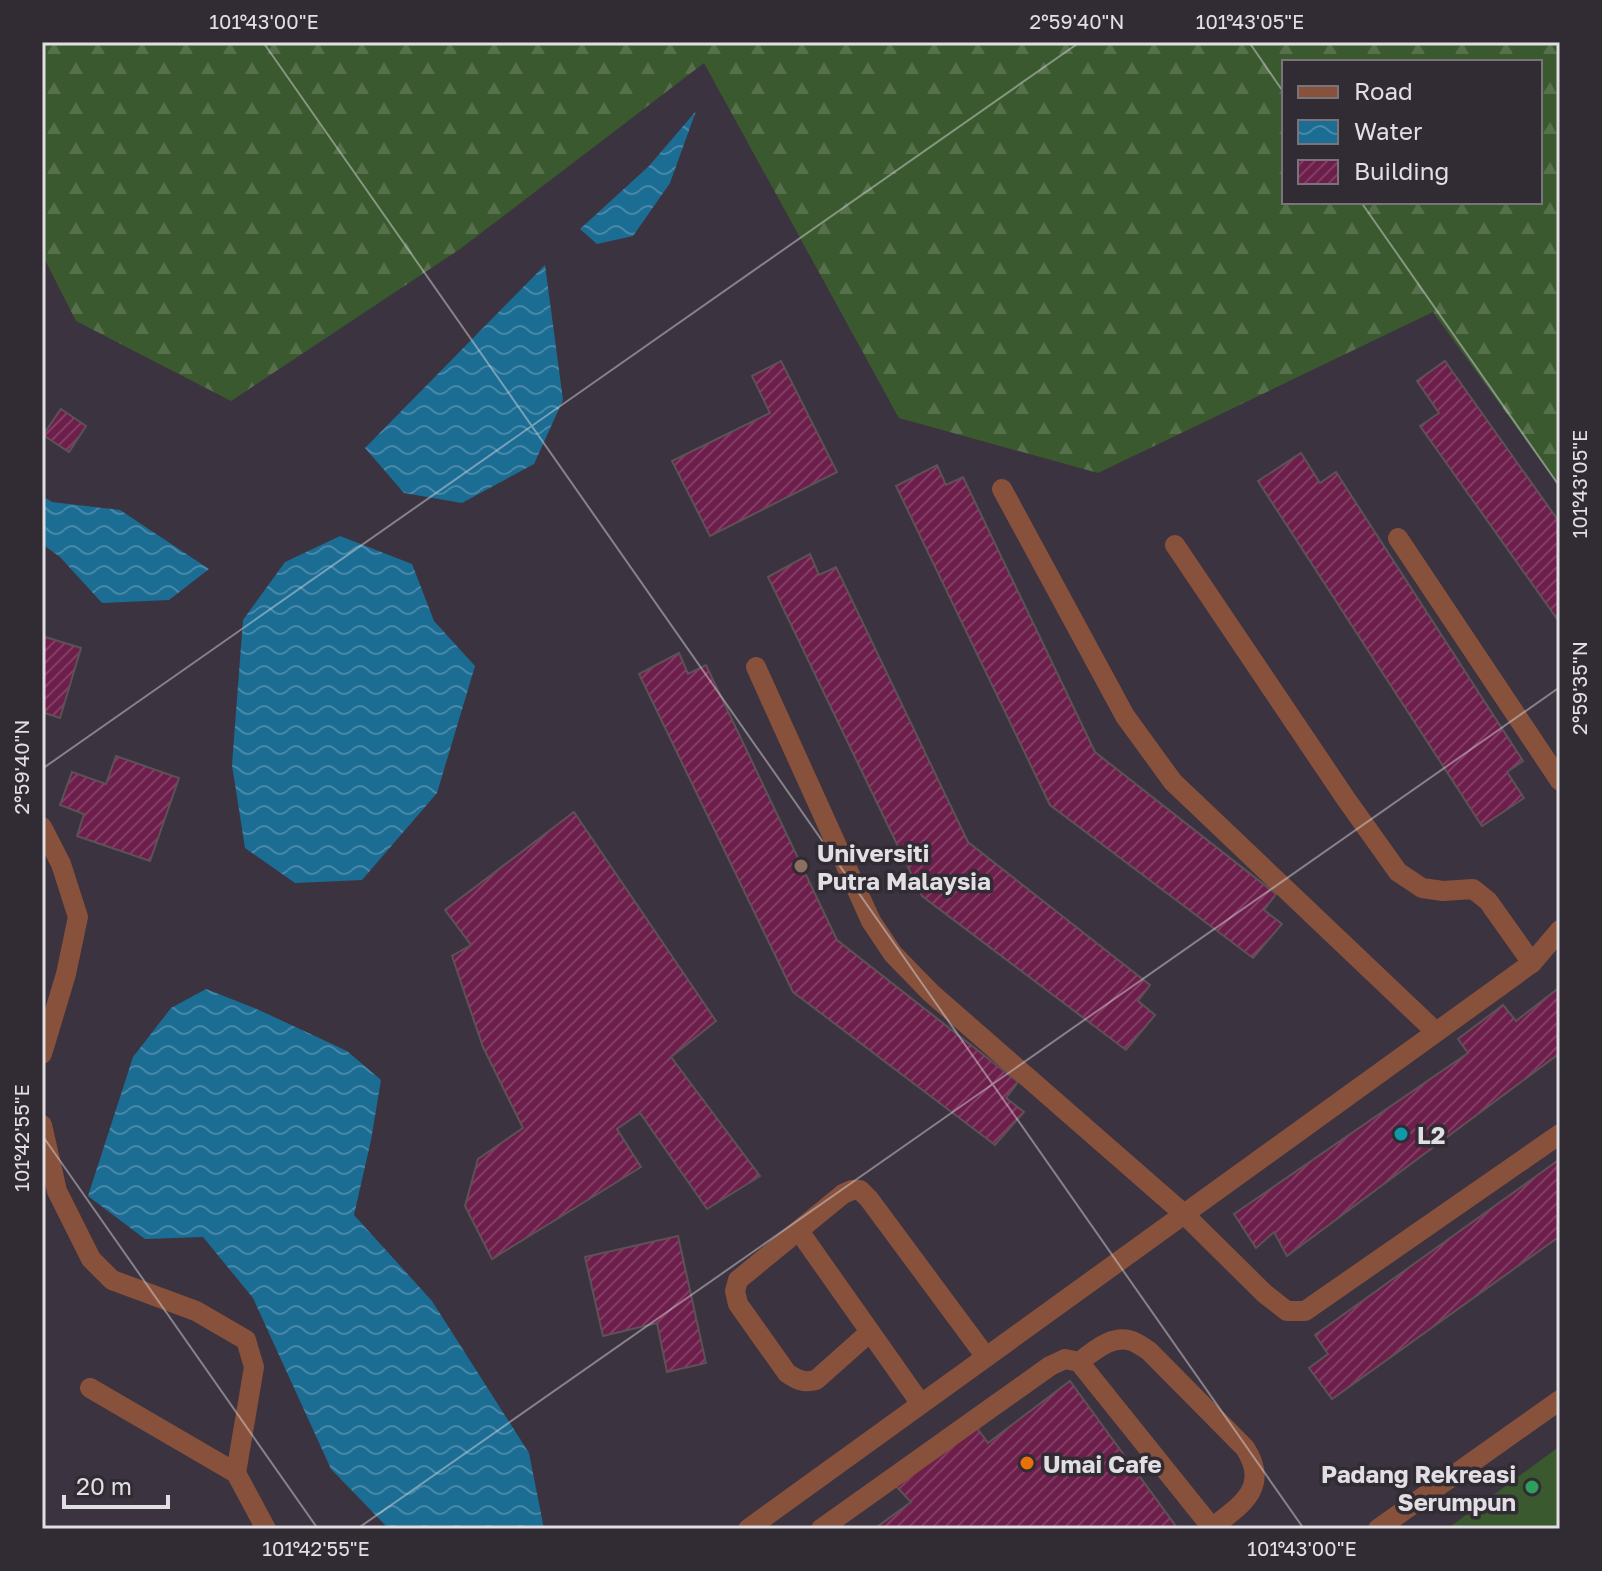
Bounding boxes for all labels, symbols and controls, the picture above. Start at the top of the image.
text: 101°43'00"E [209,9,319,33]
text: 2°59'40"N [1029,9,1125,33]
text: 101°43'05"E [1196,9,1304,33]
legend [1282,60,1542,204]
text: Road [1354,76,1413,105]
text: Water [1354,116,1422,145]
text: Building [1354,156,1449,185]
text: 101°43'05"E [1567,430,1591,538]
text: 2°59'35"N [1567,641,1591,735]
text: 2°59'40"N [9,719,33,815]
place label: Universiti Putra Malaysia [817,838,991,895]
marker: Universiti Putra Malaysia [792,857,810,875]
text: 101°42'55"E [9,1084,33,1192]
place label: L2 [1417,1120,1445,1149]
marker: L2 [1392,1125,1410,1143]
place label: Umai Cafe [1043,1449,1162,1478]
marker: Umai Cafe [1018,1454,1036,1472]
scale bar [64,1459,168,1509]
place label: Padang Rekreasi Serumpun [1321,1459,1516,1516]
text: 20 m [76,1471,132,1500]
marker: Padang Rekreasi Serumpun [1523,1478,1541,1496]
text: 101°42'55"E [262,1536,370,1560]
text: 101°43'00"E [1247,1536,1357,1560]

